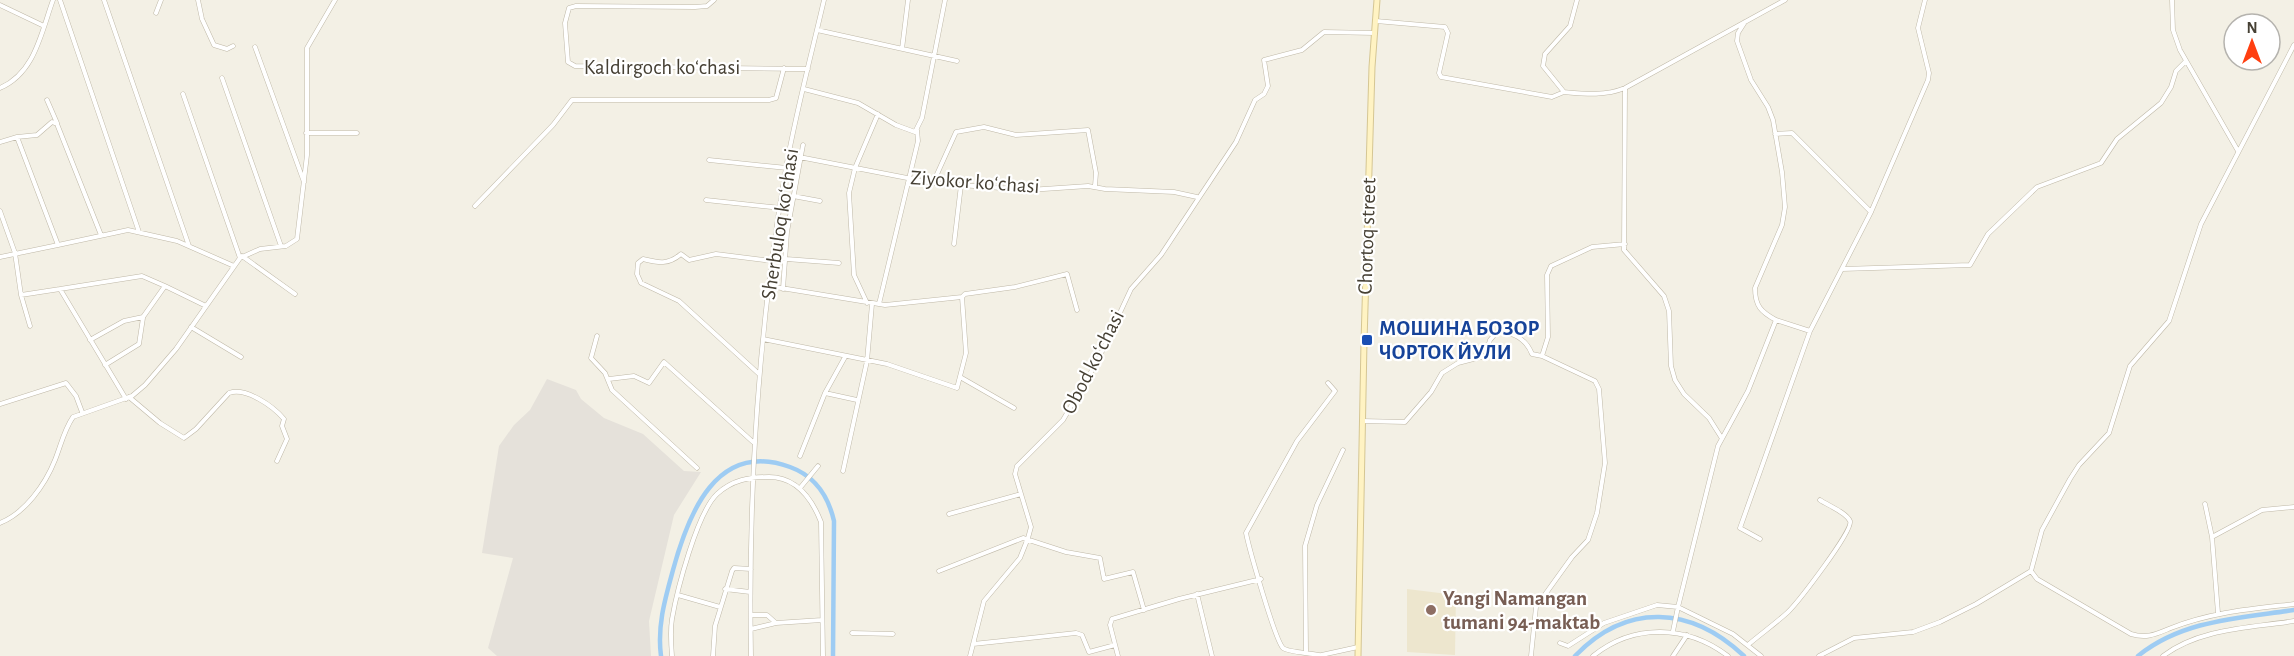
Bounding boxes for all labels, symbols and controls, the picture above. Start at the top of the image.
north arrow [2222,12,2282,72]
text: N [2246,20,2258,36]
street label: Kaldirgoch koʻchasi [584,57,740,78]
street label: Sherbuloq koʻchasi [758,147,802,301]
street label: Ziyokor koʻchasi [910,167,1040,197]
street label: Chortoq street [1354,177,1380,295]
street label: Obod koʻchasi [1058,307,1128,417]
place label: МОШИНА БОЗОР ЧОРТОК ЙУЛИ [1379,318,1540,363]
marker: МОШИНА БОЗОР ЧОРТОК ЙУЛИ [1360,333,1374,347]
place label: Yangi Namangan tumani 94-maktab [1443,588,1600,633]
marker: Yangi Namangan tumani 94-maktab [1424,603,1438,617]

